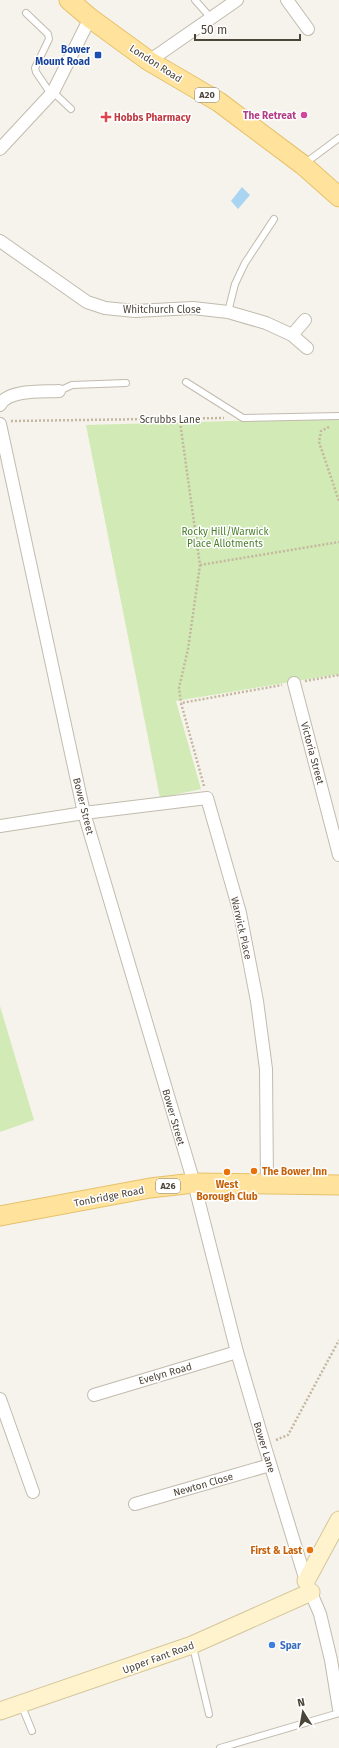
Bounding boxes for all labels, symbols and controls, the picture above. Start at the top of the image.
scale bar [195,16,300,42]
text: 50 m [201,23,227,37]
street label: London Road [127,43,184,85]
place label: Bower Mount Road [35,44,91,68]
marker: Bower Mount Road [93,50,103,60]
road number: A20 [195,88,219,102]
place label: The Retreat [243,110,296,122]
marker: The Retreat [299,110,309,120]
marker: Hobbs Pharmacy [101,112,111,122]
place label: Hobbs Pharmacy [114,112,191,124]
street label: Whitchurch Close [123,304,201,316]
street label: Scrubbs Lane [140,414,200,426]
park label: Rocky Hill/Warwick Place Allotments [181,526,269,550]
street label: Victoria Street [298,721,326,786]
street label: Bower Street [70,777,96,836]
street label: Warwick Place [228,896,254,961]
street label: Bower Street [159,1088,187,1147]
marker: The Bower Inn [249,1166,259,1176]
place label: The Bower Inn [262,1166,327,1178]
marker: West Borough Club [222,1167,232,1177]
road number: A26 [156,1179,180,1193]
place label: West Borough Club [196,1179,258,1203]
street label: Tonbridge Road [73,1184,145,1210]
street label: Evelyn Road [137,1361,193,1387]
street label: Bower Lane [251,1420,277,1474]
street label: Newton Close [172,1471,235,1499]
place label: First & Last [251,1545,302,1557]
marker: First & Last [305,1545,315,1555]
street label: Upper Fant Road [121,1639,196,1676]
marker: Spar [267,1640,277,1650]
place label: Spar [280,1640,302,1652]
north arrow [283,1692,323,1732]
text: N [296,1696,306,1710]

